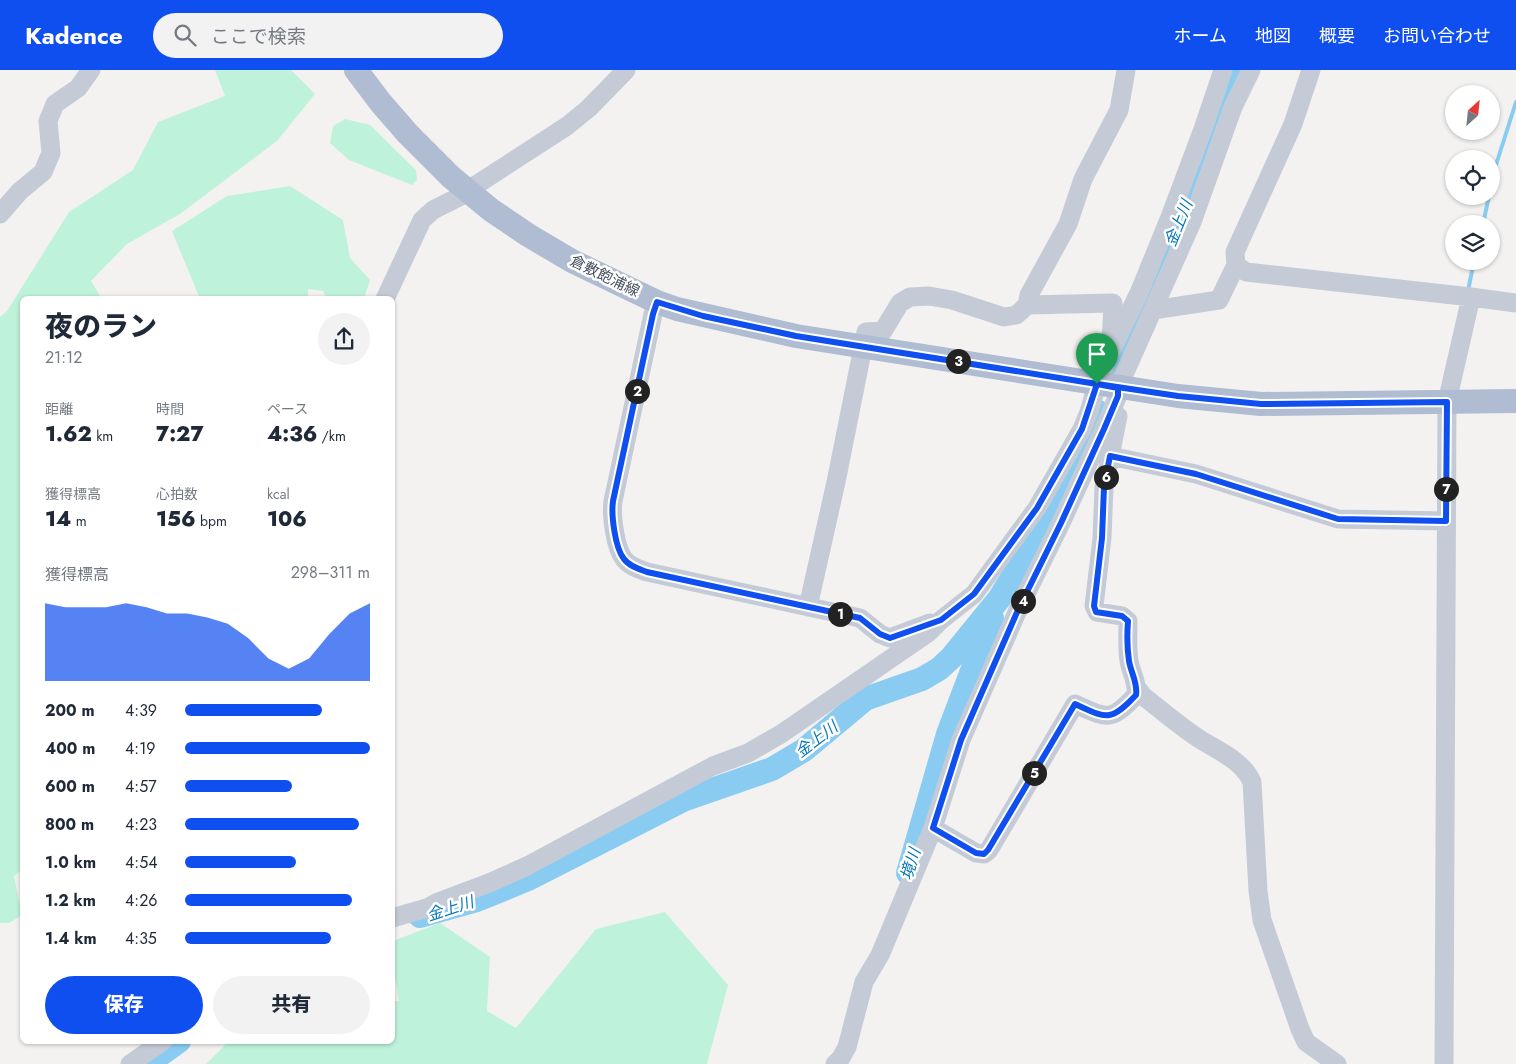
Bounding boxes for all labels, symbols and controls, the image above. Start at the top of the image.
search box [153,13,503,58]
text: Kadence [25,18,123,53]
icon: search [171,21,199,49]
text: ここで検索 [211,23,306,50]
text: ホーム [1174,23,1227,49]
text: 地図 [1255,23,1291,49]
text: 概要 [1319,23,1355,49]
text: お問い合わせ [1383,23,1491,49]
north arrow [1445,85,1500,140]
map controls [1445,85,1500,270]
button: locate [1445,150,1500,205]
water label: 金上川 [1159,195,1199,250]
button: layers [1445,215,1500,270]
street label: 倉敷飽浦線 [566,250,644,302]
text: 夜のラン [45,306,157,347]
button: share [318,313,370,365]
pin [1076,333,1118,384]
icon: arrive [1083,340,1111,368]
text: 21:12 [45,346,82,369]
pin: 3 [946,348,970,374]
text: 3 [954,351,963,371]
pin: 2 [624,378,650,404]
text: 2 [633,381,642,401]
text: 距離 [45,399,73,419]
text: 時間 [156,399,184,419]
text: ペース [267,399,308,419]
text: 1.62 [45,419,92,449]
text: 7:27 [156,419,204,449]
text: 4:36 [267,419,317,449]
text: km [92,426,113,446]
text: /km [317,426,346,446]
pin: 6 [1094,464,1118,490]
text: 6 [1102,467,1111,487]
pin: 7 [1434,476,1458,502]
text: 7 [1442,479,1451,499]
text: 獲得標高 [45,484,101,504]
text: 心拍数 [156,484,198,504]
text: kcal [267,484,290,504]
text: 14 [45,504,71,534]
text: 156 [156,504,196,534]
text: 106 [267,504,307,534]
text: m [71,511,87,531]
text: bpm [196,511,227,531]
text: 298–311 m [291,561,370,584]
text: 獲得標高 [45,563,109,586]
pin: 4 [1010,588,1036,614]
text: 4 [1019,591,1028,611]
pin: 1 [828,602,852,626]
text: 1 [837,604,844,624]
text: 200 m [45,699,95,722]
text: 4:39 [125,699,157,722]
water label: 金上川 [790,715,844,763]
text: 400 m [45,737,95,760]
text: 4:19 [125,737,156,760]
pin: 5 [1022,760,1046,786]
text: 5 [1030,763,1039,783]
text: 600 m [45,775,95,798]
text: 4:57 [125,775,157,798]
text: 800 m [45,813,94,836]
text: 4:23 [125,813,157,836]
water label: 境川 [895,844,927,883]
text: 1.0 km [45,851,96,874]
text: 4:54 [125,851,157,874]
text: 1.2 km [45,889,96,912]
text: 4:26 [125,889,157,912]
water label: 金上川 [424,890,478,927]
text: 1.4 km [45,927,97,950]
text: 4:35 [125,927,157,950]
button: 保存 [45,976,203,1034]
button: 共有 [213,976,370,1034]

